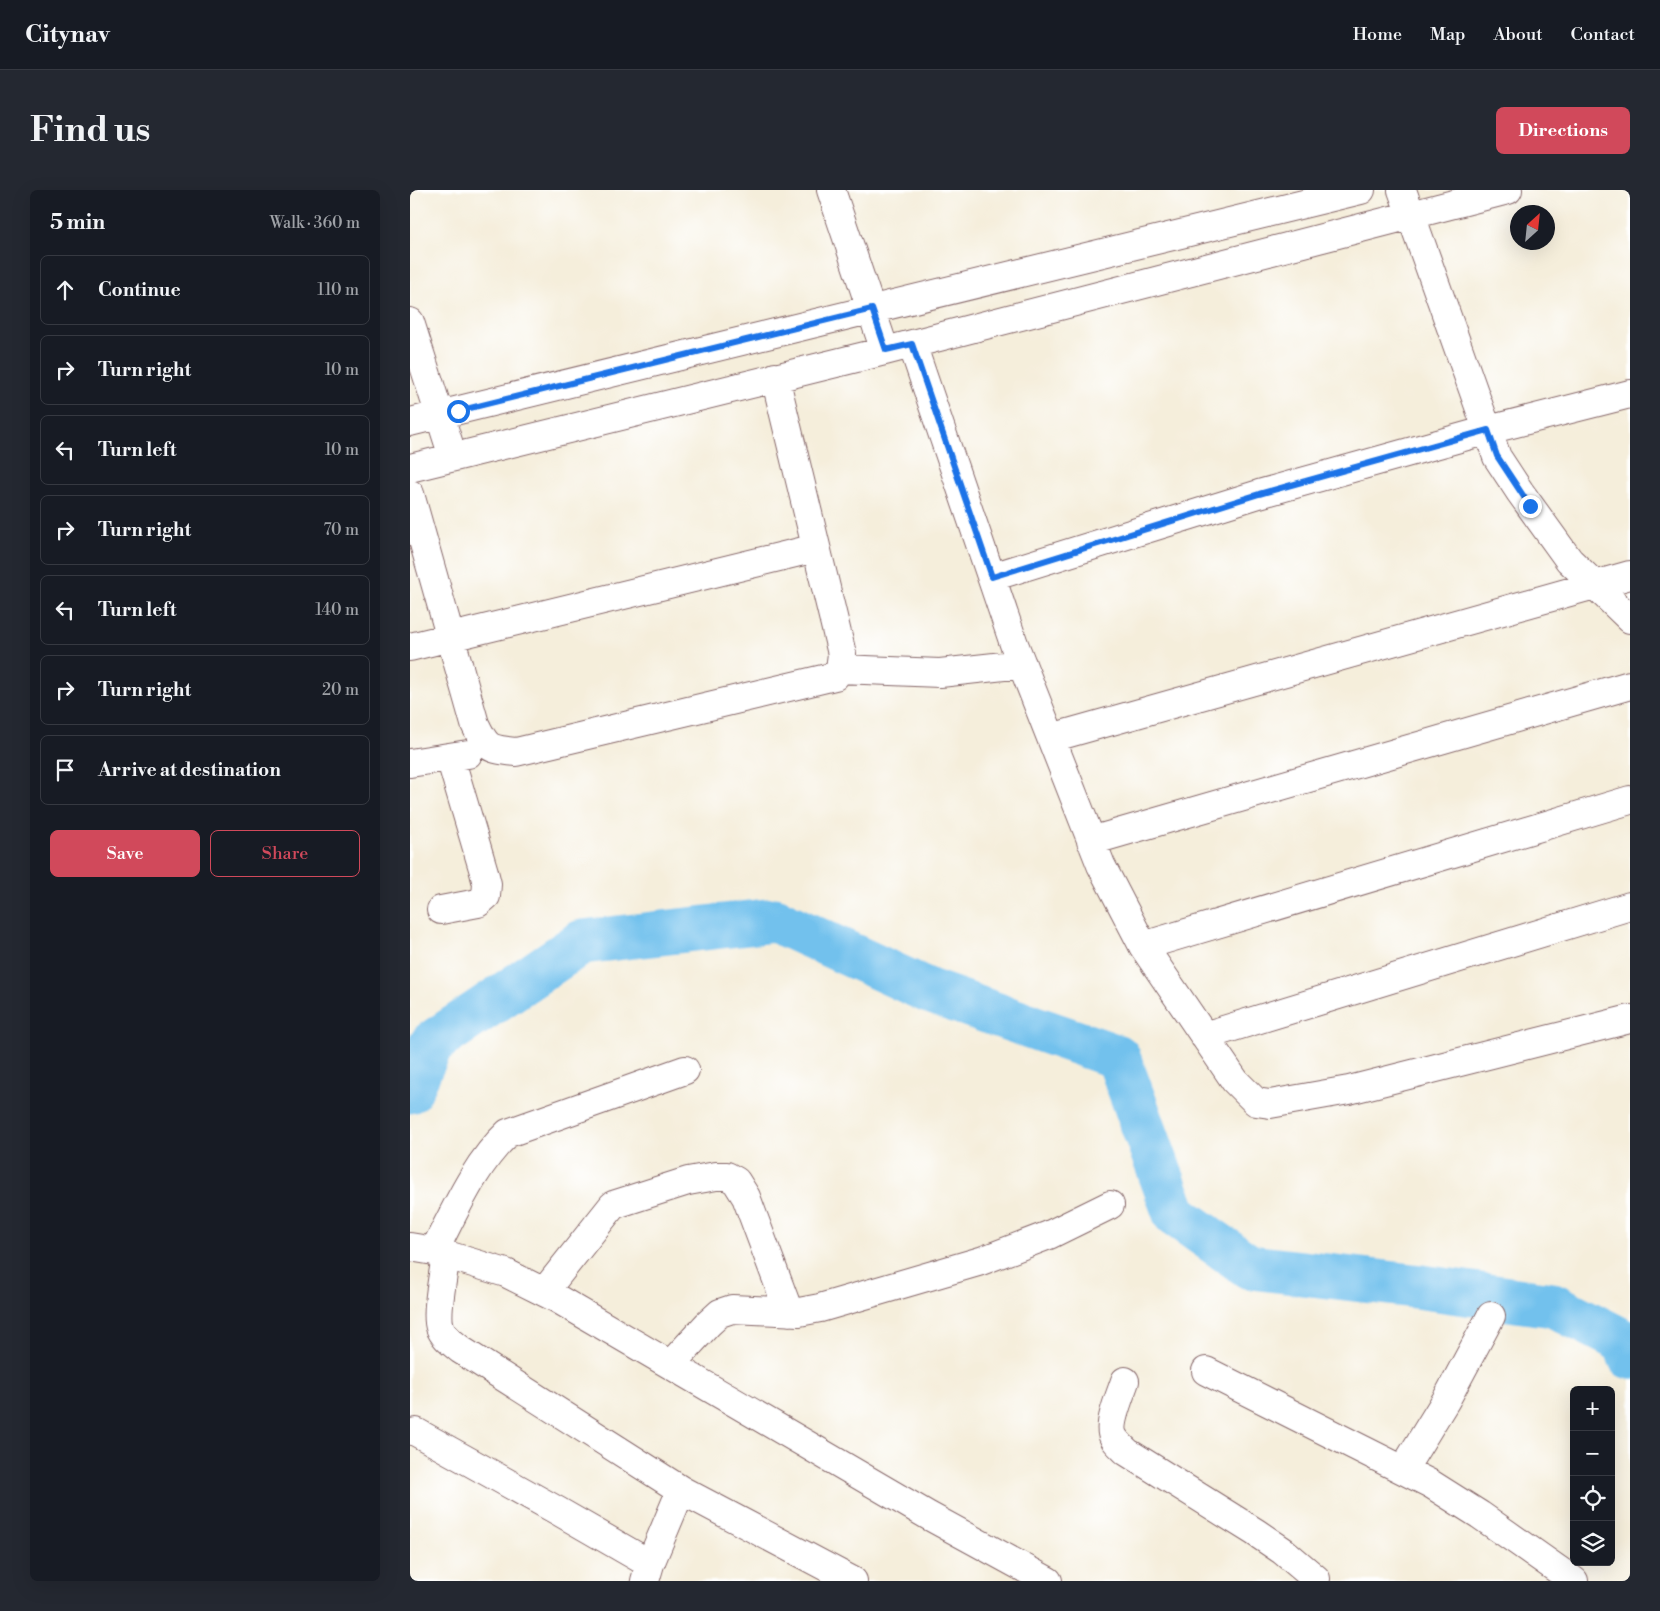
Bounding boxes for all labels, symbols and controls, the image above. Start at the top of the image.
text: Citynav [25,20,110,50]
text: Home [1353,23,1402,46]
text: Map [1430,23,1466,46]
text: About [1494,23,1543,46]
text: Contact [1571,23,1635,46]
button: Directions [1496,107,1630,154]
text: Find us [30,109,150,152]
north arrow [1510,205,1555,250]
text: 5 min [50,210,105,236]
text: Walk · 360 m [270,213,360,233]
icon: ahead [51,276,79,304]
text: Continue [98,278,181,302]
text: 110 m [317,280,359,300]
icon: right [51,356,79,384]
text: Turn right [98,358,191,382]
text: 10 m [325,360,359,380]
route start [447,400,470,423]
icon: left [51,436,79,464]
text: Turn left [98,438,177,462]
text: 10 m [325,440,359,460]
route end [1519,495,1542,518]
icon: right [51,516,79,544]
text: Turn right [98,518,191,542]
text: 70 m [323,520,359,540]
icon: left [51,596,79,624]
text: Turn left [98,598,177,622]
text: 140 m [315,600,359,620]
icon: right [51,676,79,704]
text: Turn right [98,678,191,702]
text: 20 m [322,680,359,700]
icon: arrive [51,756,79,784]
text: Arrive at destination [98,758,281,782]
button: Save [50,830,200,877]
button: Share [210,830,360,877]
map controls [1570,1386,1615,1566]
button: + [1570,1386,1615,1431]
button: − [1570,1431,1615,1476]
button: locate [1570,1476,1615,1521]
button: layers [1570,1521,1615,1566]

